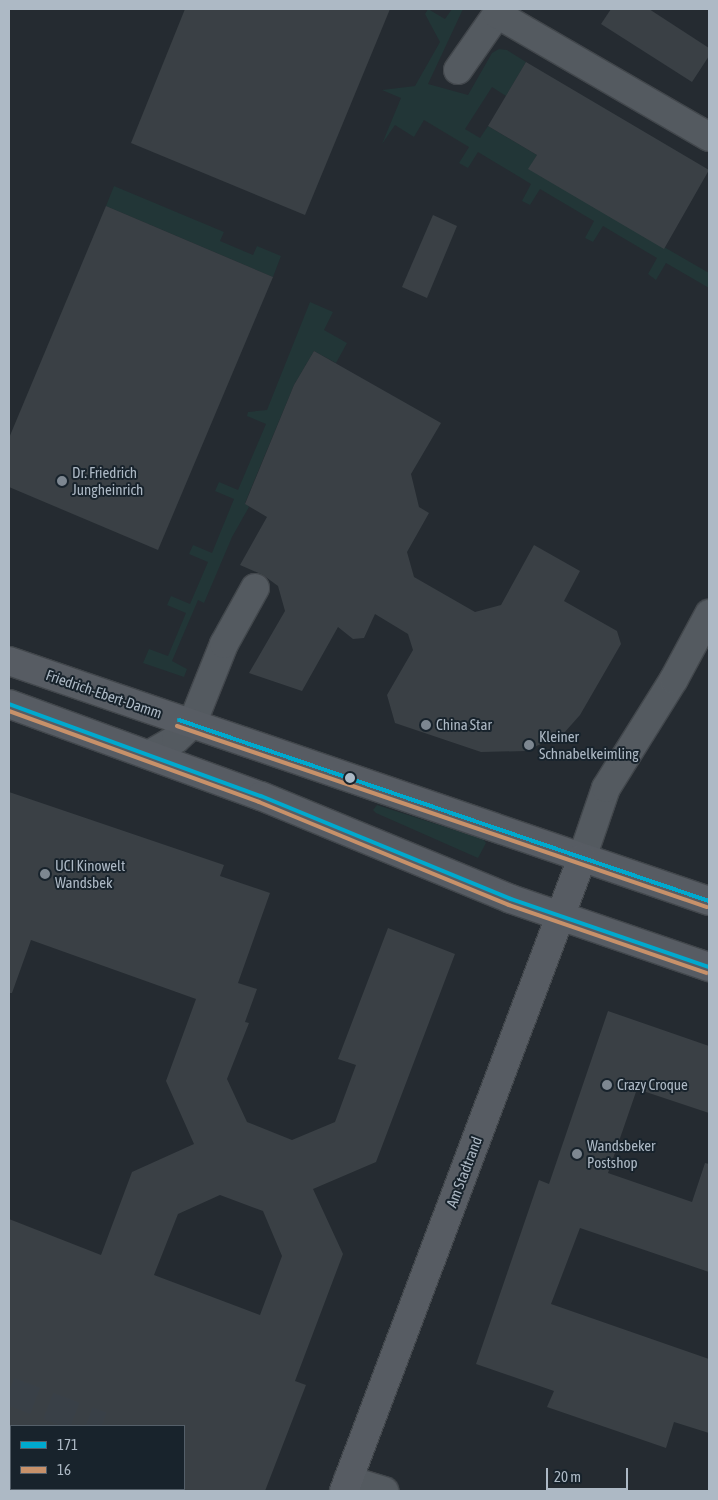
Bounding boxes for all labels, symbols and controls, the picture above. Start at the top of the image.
place label: Dr. Friedrich Jungheinrich [72,463,143,498]
marker: Dr. Friedrich Jungheinrich [56,475,68,487]
street label: Friedrich-Ebert-Damm [44,666,164,722]
place label: China Star [436,716,492,734]
marker: China Star [420,719,432,731]
place label: Kleiner Schnabelkeimling [539,727,639,762]
marker: Kleiner Schnabelkeimling [523,739,535,751]
unlabelled marker [345,773,355,783]
place label: UCI Kinowelt Wandsbek [55,856,125,891]
marker: UCI Kinowelt Wandsbek [39,868,51,880]
place label: Crazy Croque [617,1076,688,1094]
marker: Crazy Croque [601,1079,613,1091]
street label: Am Stadtrand [442,1134,486,1210]
place label: Wandsbeker Postshop [587,1136,656,1171]
marker: Wandsbeker Postshop [571,1148,583,1160]
legend [10,1425,185,1490]
text: 171 [57,1436,78,1453]
scale bar [548,1458,630,1490]
text: 16 [57,1461,71,1478]
text: 20 m [554,1468,581,1485]

